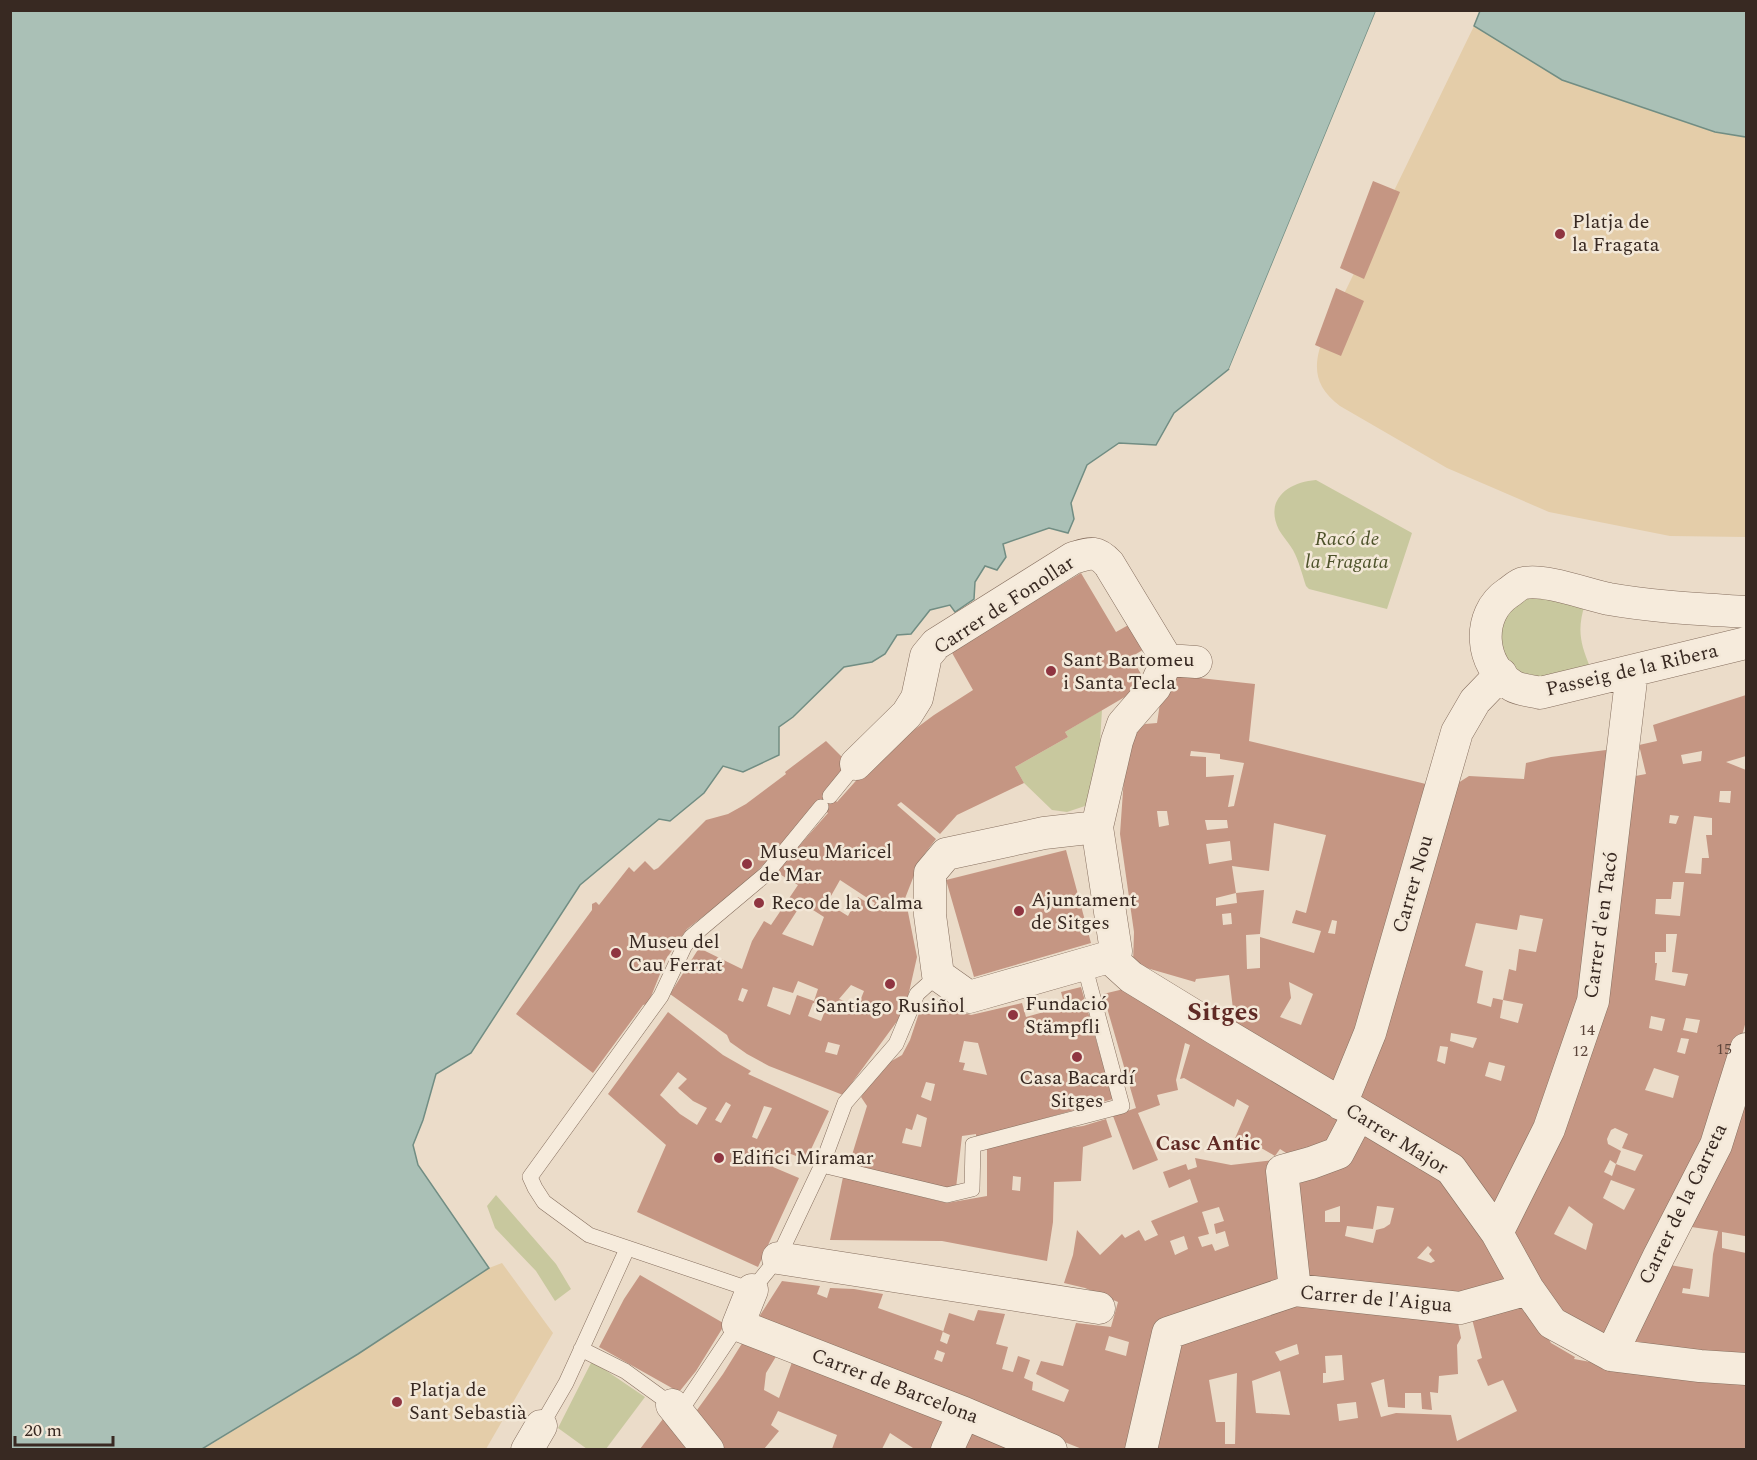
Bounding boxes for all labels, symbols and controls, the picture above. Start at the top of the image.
place label: Platja de la Fragata [1572,207,1660,260]
marker: Platja de la Fragata [1553,227,1567,241]
park label: Racó de la Fragata [1305,524,1389,577]
street label: Carrer de Fonollar [927,548,1081,662]
street label: Passeig de la Ribera [1543,636,1721,704]
place label: Sant Bartomeu i Santa Tecla [1063,645,1194,698]
marker: Sant Bartomeu i Santa Tecla [1044,664,1058,678]
street label: Carrer Nou [1385,831,1441,937]
place label: Museu Maricel de Mar [759,837,892,890]
street label: Carrer d'en Tacó [1576,850,1626,1000]
marker: Museu Maricel de Mar [740,857,754,871]
place label: Ajuntament de Sitges [1031,885,1137,938]
place label: Reco de la Calma [771,888,923,918]
marker: Reco de la Calma [752,896,766,910]
marker: Ajuntament de Sitges [1012,904,1026,918]
place label: Museu del Cau Ferrat [628,927,723,980]
marker: Museu del Cau Ferrat [609,946,623,960]
marker: Santiago Rusiñol [883,977,897,991]
place label: Fundació Stämpfli [1025,989,1108,1042]
place label: Santiago Rusiñol [815,991,965,1021]
district label: Sitges [1187,992,1259,1032]
marker: Fundació Stämpfli [1006,1008,1020,1022]
house number: 14 [1579,1018,1595,1042]
house number: 15 [1716,1037,1732,1061]
house number: 12 [1572,1039,1588,1063]
marker: Casa Bacardí Sitges [1070,1050,1084,1064]
place label: Casa Bacardí Sitges [1019,1063,1135,1116]
street label: Carrer Major [1340,1095,1455,1183]
street label: Carrer de la Carreta [1631,1118,1735,1290]
district label: Casc Antic [1156,1128,1260,1160]
place label: Edifici Miramar [731,1143,874,1173]
marker: Edifici Miramar [712,1151,726,1165]
street label: Carrer de l'Aigua [1299,1277,1454,1321]
street label: Carrer de Barcelona [807,1340,983,1432]
place label: Platja de Sant Sebastià [409,1375,527,1428]
marker: Platja de Sant Sebastià [390,1395,404,1409]
scale bar [15,1409,112,1447]
text: 20 m [24,1417,62,1444]

